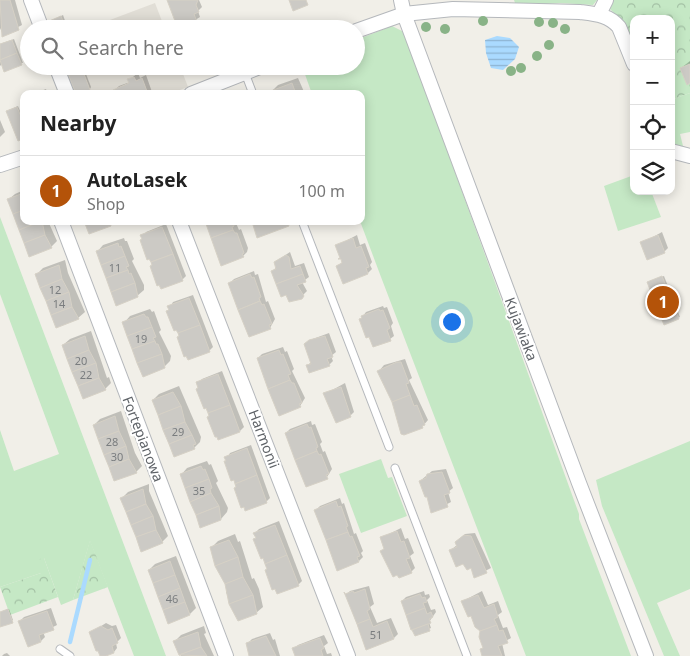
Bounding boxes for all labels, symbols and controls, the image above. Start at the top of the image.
map controls [630,15,675,195]
button: + [630,15,675,60]
search box [20,20,365,75]
icon: search [38,34,66,62]
text: Search here [78,35,184,61]
button: − [630,60,675,105]
button: locate [630,105,675,150]
text: Nearby [40,109,116,137]
button: layers [630,150,675,195]
text: AutoLasek [87,167,187,193]
text: 1 [51,180,61,202]
text: 100 m [298,180,345,202]
text: Shop [87,193,125,215]
house number: 11 [109,260,121,275]
house number: 12 [49,282,61,297]
pin: 1 [647,283,679,321]
street label: Kujawiaka [501,294,542,363]
house number: 14 [53,296,66,311]
your location [439,309,465,335]
house number: 19 [135,331,147,346]
house number: 20 [75,353,87,368]
house number: 22 [80,367,92,382]
street label: Fortepianowa [118,393,169,484]
street label: Harmonii [245,407,284,471]
house number: 29 [172,424,184,439]
house number: 28 [106,434,118,449]
house number: 30 [111,449,123,464]
house number: 35 [193,483,205,498]
house number: 46 [166,591,178,606]
house number: 51 [370,627,382,642]

